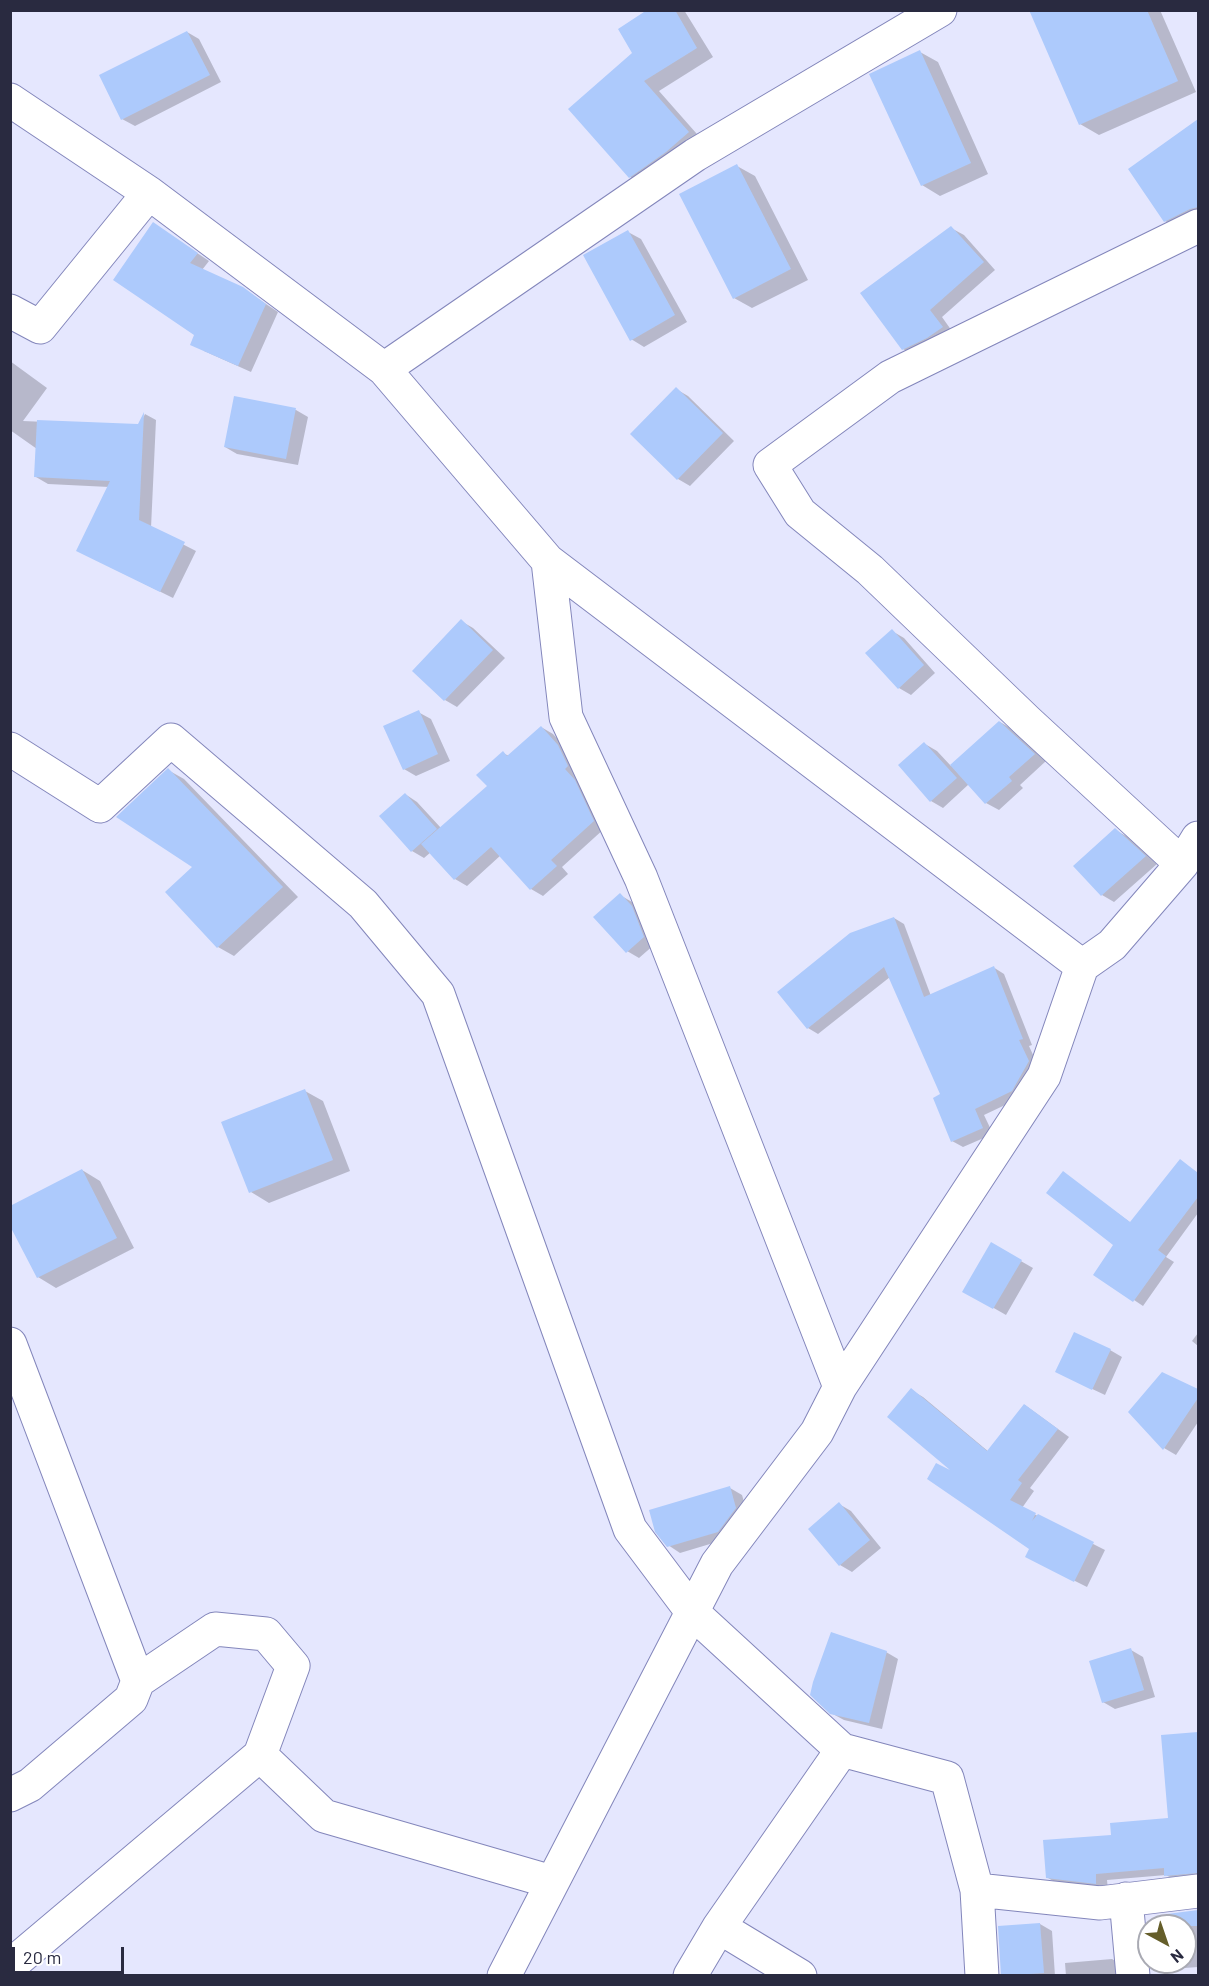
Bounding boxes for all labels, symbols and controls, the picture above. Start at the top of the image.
north arrow [1137,1914,1197,1974]
scale bar [15,1935,128,1973]
text: 20 m [23,1946,61,1968]
text: N [1167,1946,1188,1967]

